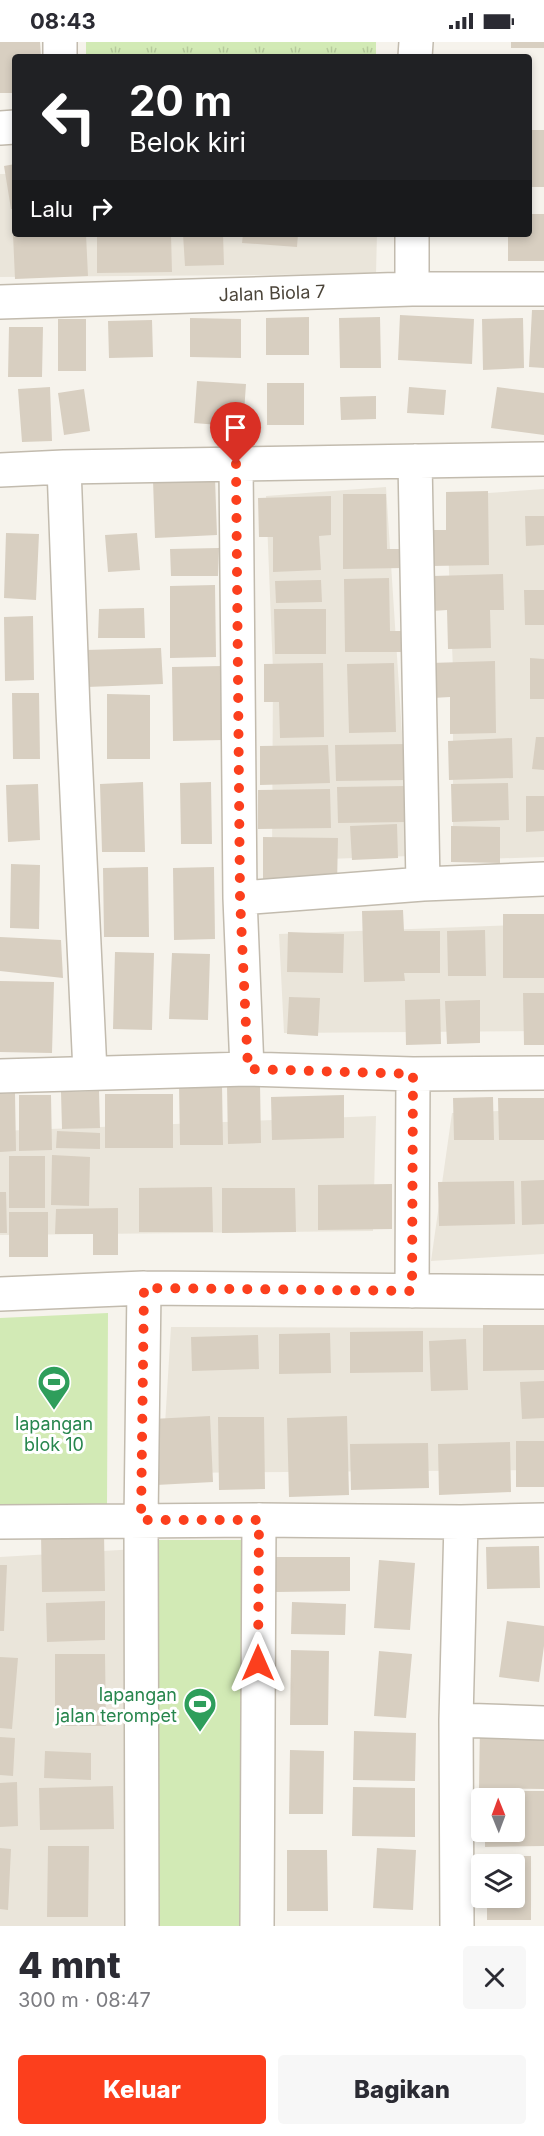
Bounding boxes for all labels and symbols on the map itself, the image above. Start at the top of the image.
street label: Jalan Biola 7 [218,281,326,305]
pin [210,402,261,464]
sports icon: lapangan blok 10 [36,1364,72,1411]
place label: lapangan blok 10 [15,1413,93,1455]
position arrow [226,1631,290,1695]
place label: lapangan jalan terompet [55,1684,177,1726]
sports icon: lapangan jalan terompet [182,1686,218,1733]
north arrow [471,1788,525,1842]

